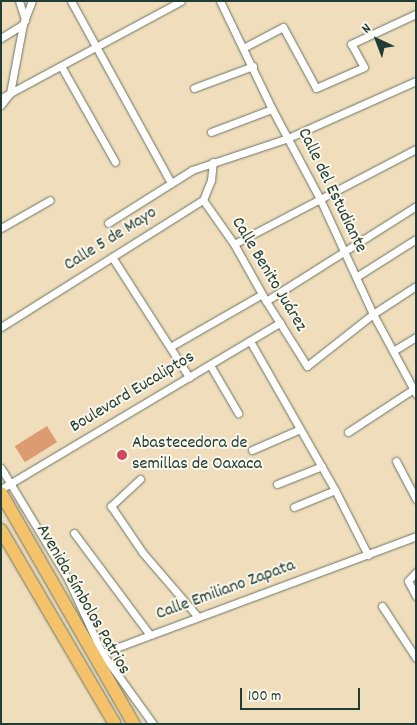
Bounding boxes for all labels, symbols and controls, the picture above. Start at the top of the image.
north arrow [352,15,402,65]
text: N [357,19,376,39]
street label: Calle del Estudiante [292,125,370,257]
street label: Calle 5 de Mayo [61,203,161,277]
street label: Calle Benito Juárez [225,214,311,336]
street label: Boulevard Eucaliptos [67,347,199,439]
place label: Abastecedora de semillas de Oaxaca [132,434,262,476]
marker: Abastecedora de semillas de Oaxaca [116,449,128,461]
street label: Avenida Símbolos Patrios [30,521,134,679]
street label: Calle Emiliano Zapata [153,556,299,626]
scale bar [242,678,362,710]
text: 100 m [248,686,281,708]

